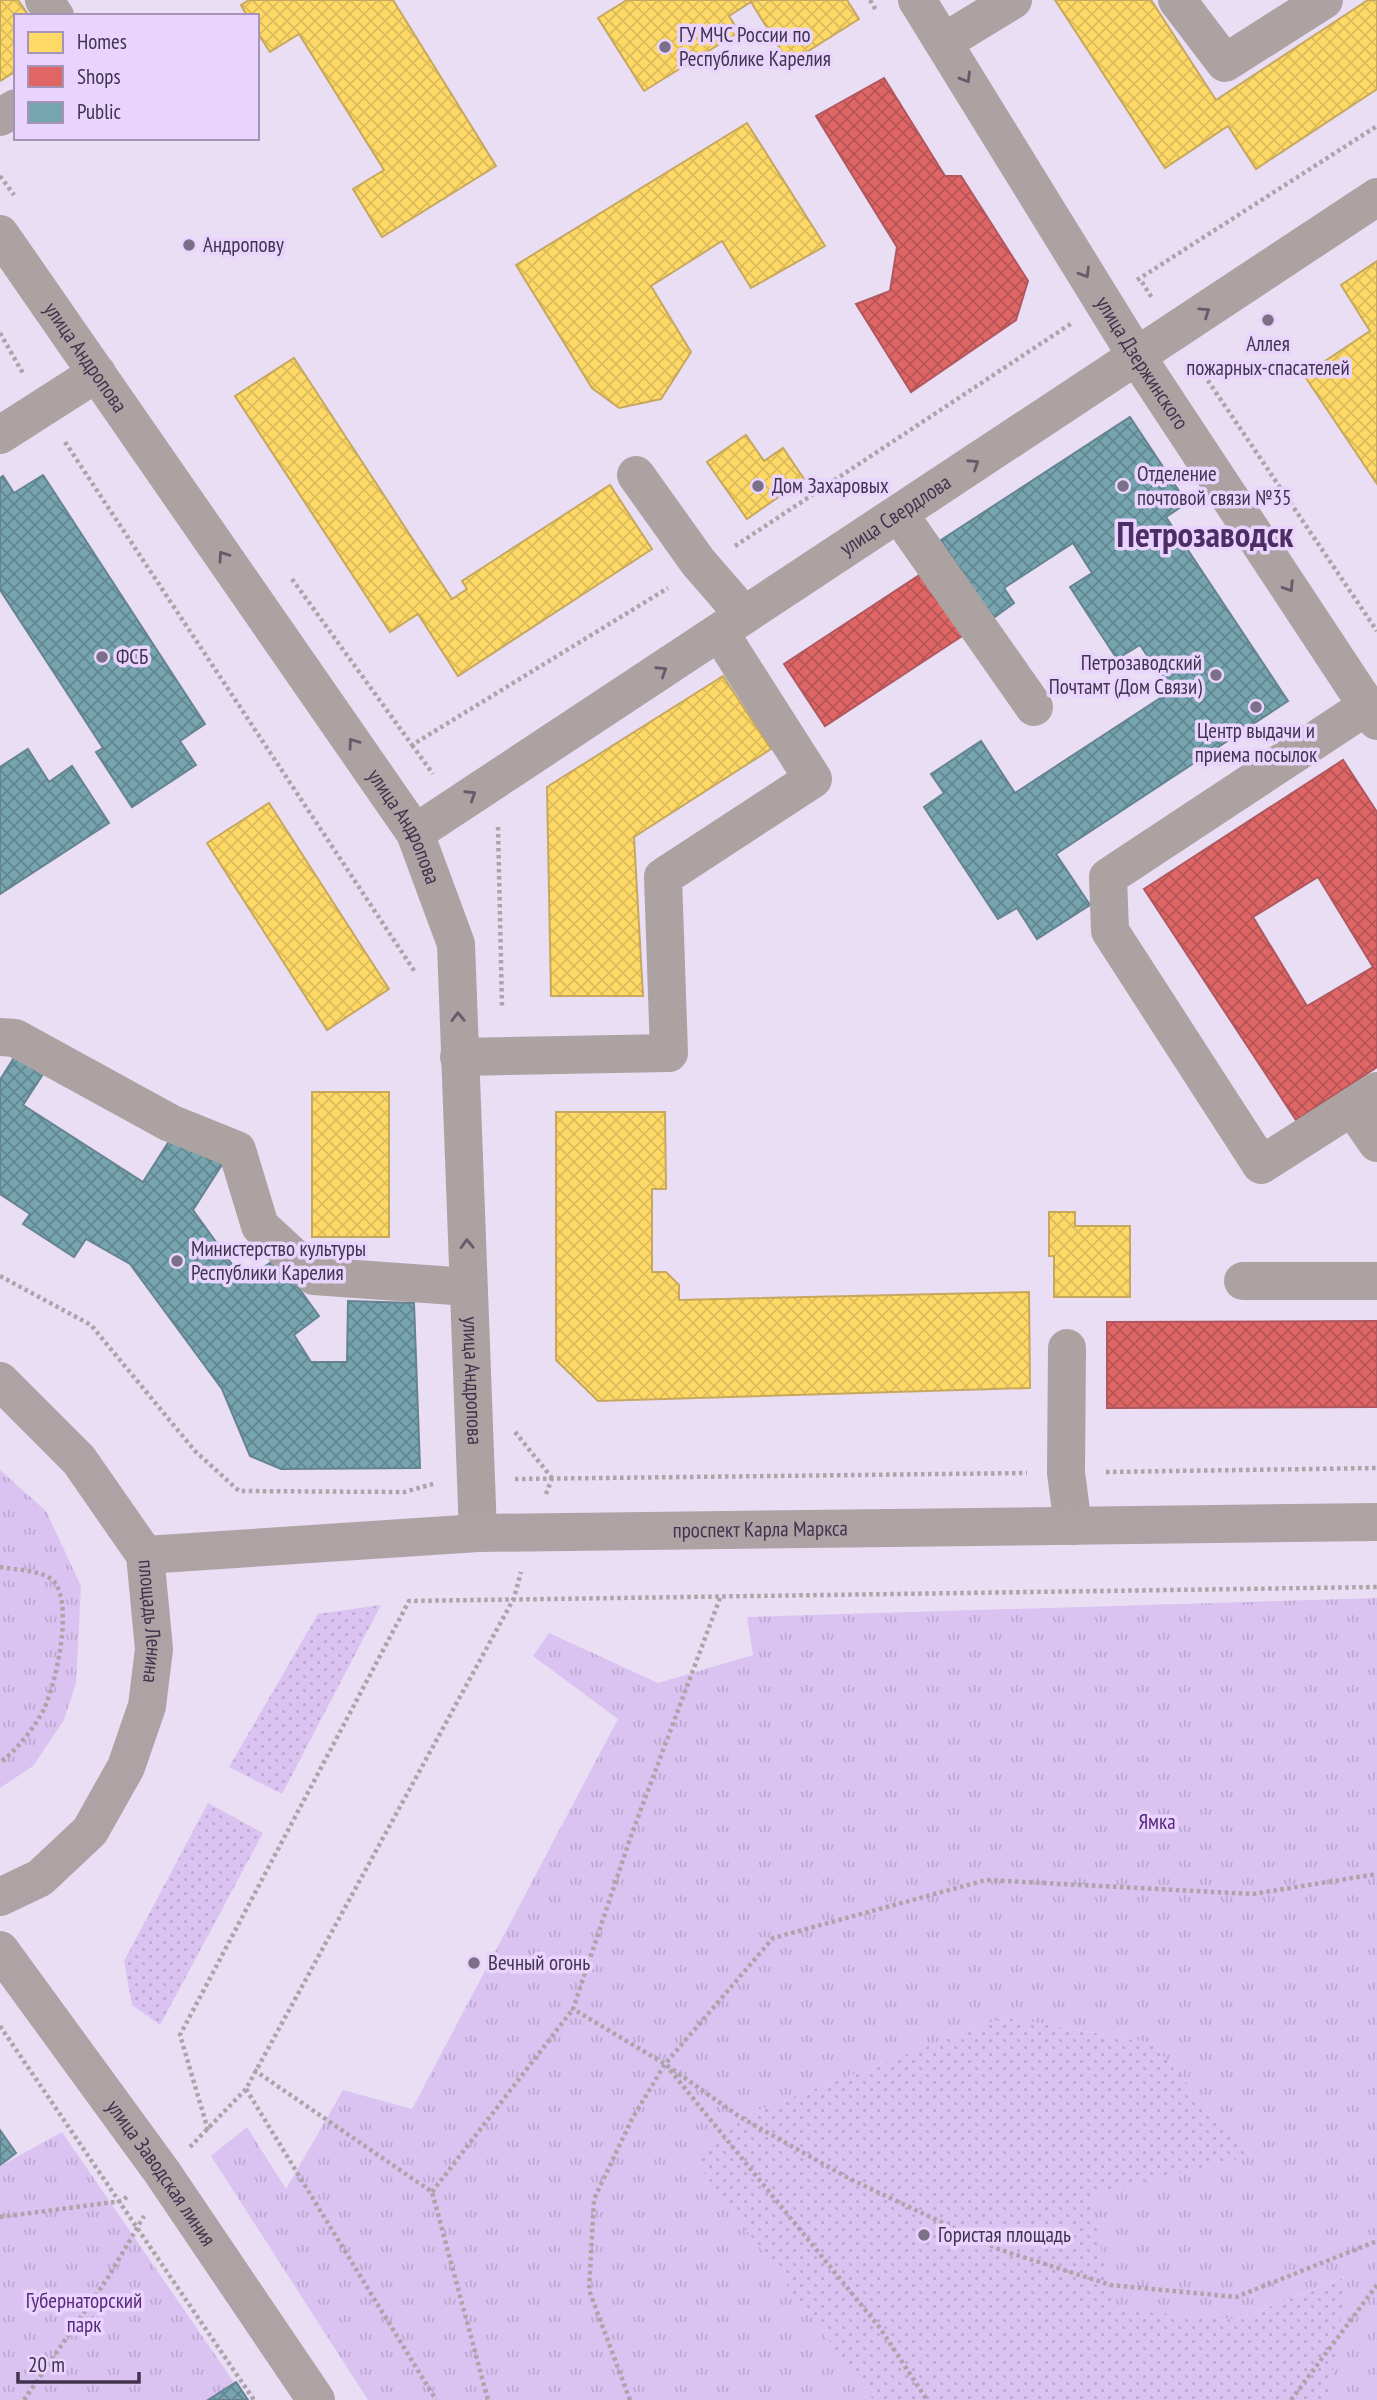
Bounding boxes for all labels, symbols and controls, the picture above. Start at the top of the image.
legend [14,14,259,140]
place label: ГУ МЧС России по Республике Карелия [679,21,831,72]
text: Homes [77,28,127,55]
marker: ГУ МЧС России по Республике Карелия [657,39,673,55]
text: Shops [77,63,121,90]
one-way arrow [958,71,971,84]
text: Public [77,98,122,125]
place label: Андропову [203,231,284,258]
marker: Андропову [181,237,197,253]
one-way arrow [1076,265,1089,278]
street label: улица Дзержинского [1090,291,1195,434]
street label: улица Андропова [38,297,134,418]
one-way arrow [1197,308,1210,320]
marker: Аллея пожарных-спасателей [1260,312,1276,328]
place label: Аллея пожарных-спасателей [1186,330,1350,381]
one-way arrow [966,460,979,473]
place label: Отделение почтовой связи №35 [1137,460,1292,511]
street label: улица Свердлова [835,468,956,561]
place label: Дом Захаровых [772,472,889,499]
marker: Дом Захаровых [750,478,766,494]
marker: Отделение почтовой связи №35 [1115,478,1131,494]
district label: Петрозаводск [1117,511,1294,557]
one-way arrow [219,551,231,564]
one-way arrow [1281,579,1294,592]
place label: ФСБ [116,643,148,670]
marker: ФСБ [94,649,110,665]
place label: Петрозаводский Почтамт (Дом Связи) [1049,649,1202,700]
one-way arrow [654,667,667,679]
marker: Петрозаводский Почтамт (Дом Связи) [1208,667,1224,683]
marker: Центр выдачи и приема посылок [1248,699,1264,715]
place label: Центр выдачи и приема посылок [1195,717,1317,768]
one-way arrow [348,738,361,751]
street label: улица Андропова [362,763,447,888]
one-way arrow [464,790,477,803]
one-way arrow [451,1011,466,1022]
place label: Министерство культуры Республики Карелия [191,1235,366,1286]
one-way arrow [459,1239,474,1250]
marker: Министерство культуры Республики Карелия [169,1253,185,1269]
street label: улица Андропова [457,1316,489,1445]
street label: проспект Карла Маркса [672,1514,848,1544]
street label: площадь Ленина [132,1558,168,1685]
park label: Ямка [1138,1808,1176,1835]
place label: Вечный огонь [488,1949,590,1976]
marker: Вечный огонь [466,1955,482,1971]
street label: улица Заводская линия [101,2094,222,2251]
place label: Гористая площадь [938,2221,1071,2248]
marker: Гористая площадь [916,2227,932,2243]
park label: Губернаторский парк [26,2287,142,2338]
scale bar [18,2340,138,2384]
text: 20 m [28,2351,65,2378]

